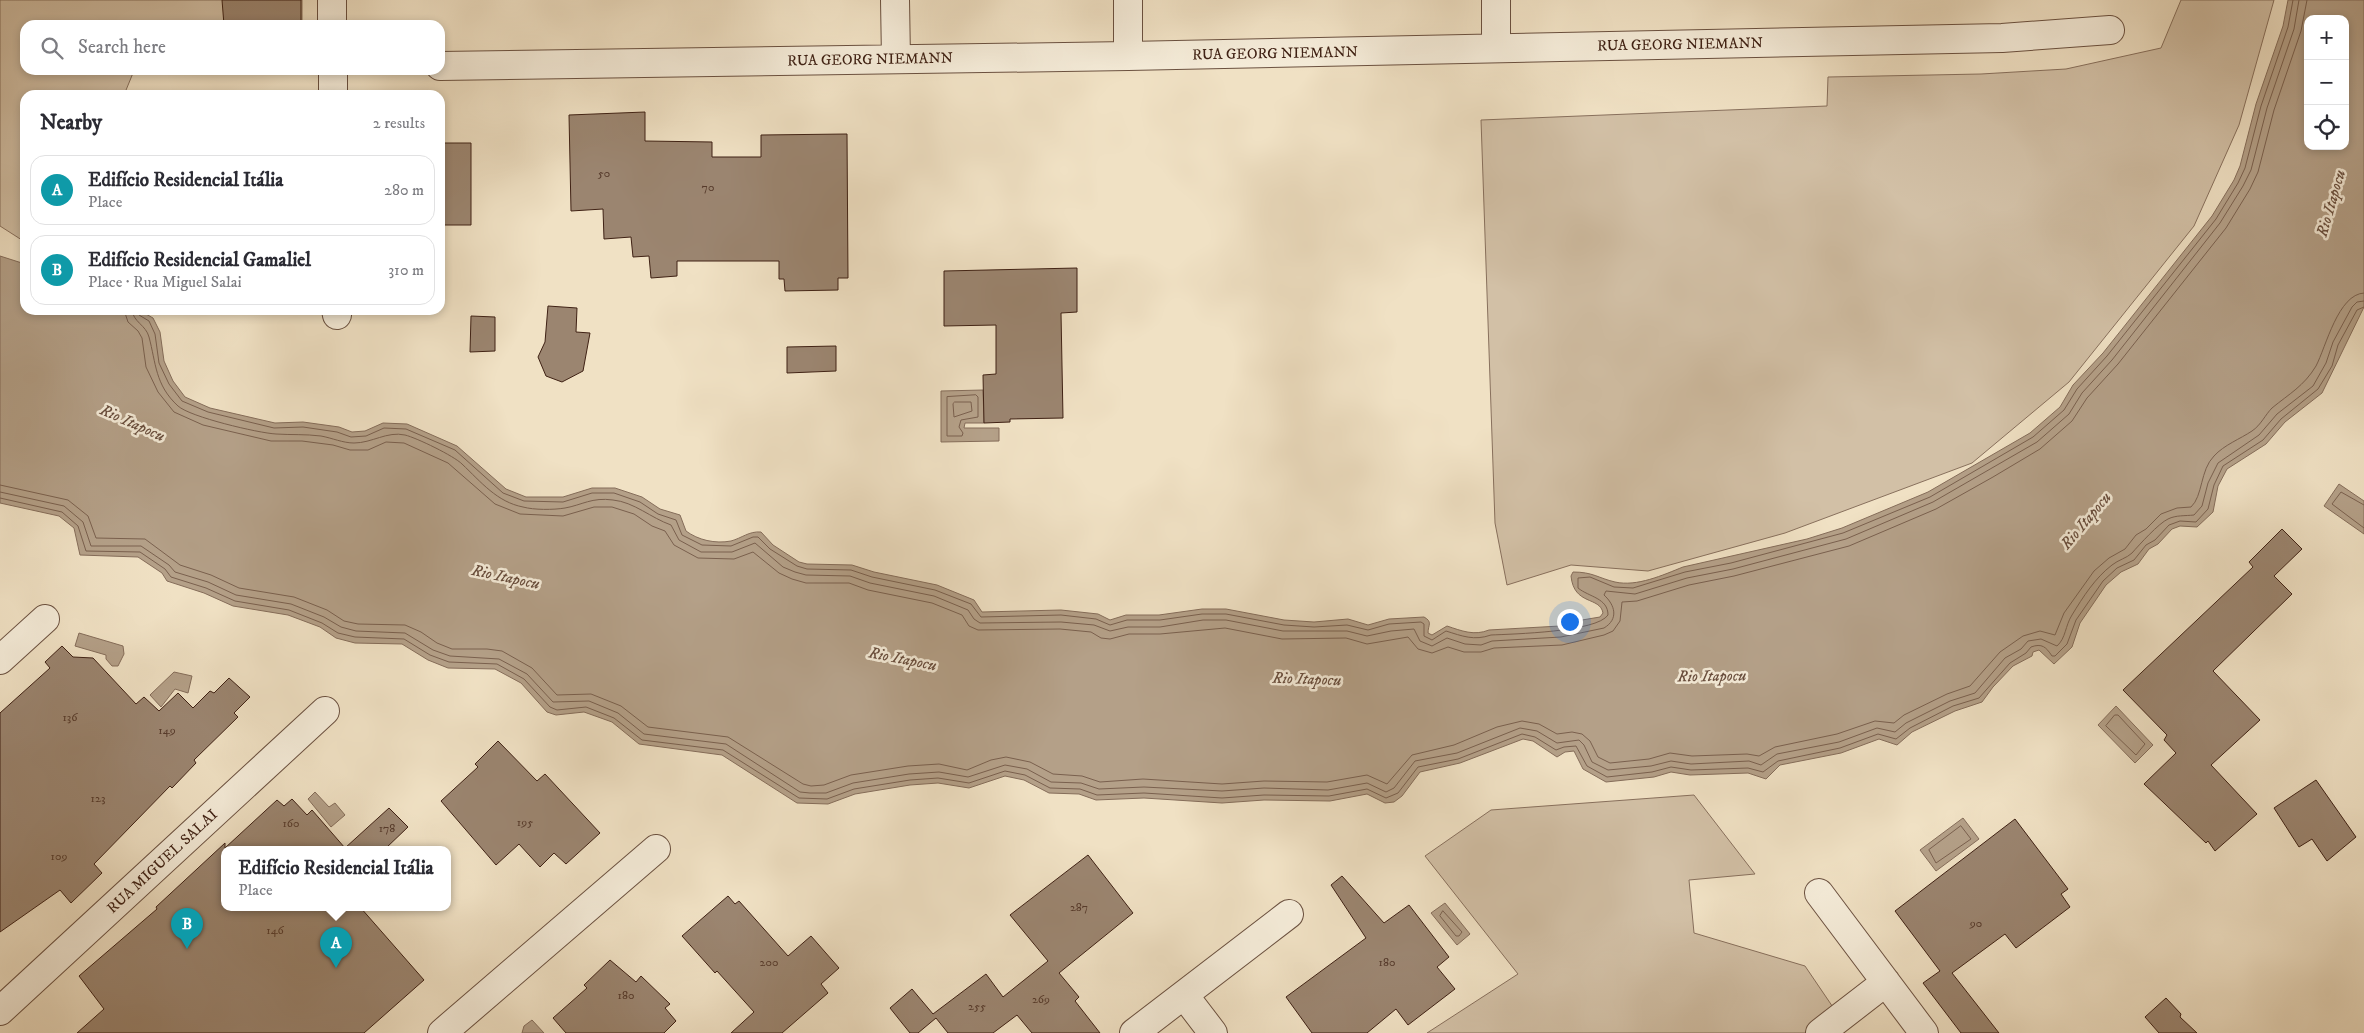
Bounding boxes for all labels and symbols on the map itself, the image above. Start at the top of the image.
street label: RUA GEORG NIEMANN [1597,34,1763,55]
street label: RUA GEORG NIEMANN [1192,43,1358,64]
street label: RUA GEORG NIEMANN [787,49,953,70]
house number: 50 [598,166,610,181]
water label: Rio Itapocu [2312,167,2350,240]
house number: 70 [702,180,714,195]
water label: Rio Itapocu [96,399,168,446]
water label: Rio Itapocu [2055,488,2116,554]
water label: Rio Itapocu [469,560,542,594]
your location [1557,609,1583,635]
water label: Rio Itapocu [866,642,939,675]
water label: Rio Itapocu [1676,665,1747,687]
water label: Rio Itapocu [1271,668,1342,690]
house number: 136 [62,710,78,725]
house number: 149 [158,723,176,738]
house number: 123 [91,791,105,806]
street label: RUA MIGUEL SALAI [103,805,222,918]
house number: 195 [517,815,533,830]
house number: 160 [282,816,300,831]
house number: 178 [379,821,395,836]
house number: 109 [51,849,67,864]
house number: 287 [1070,900,1088,915]
pin: B [171,908,203,949]
house number: 90 [1969,916,1982,931]
house number: 146 [266,923,285,938]
pin: A [320,927,352,968]
house number: 200 [760,955,778,970]
house number: 180 [1379,955,1395,970]
house number: 180 [618,988,634,1003]
house number: 269 [1032,992,1050,1007]
house number: 255 [968,999,986,1014]

